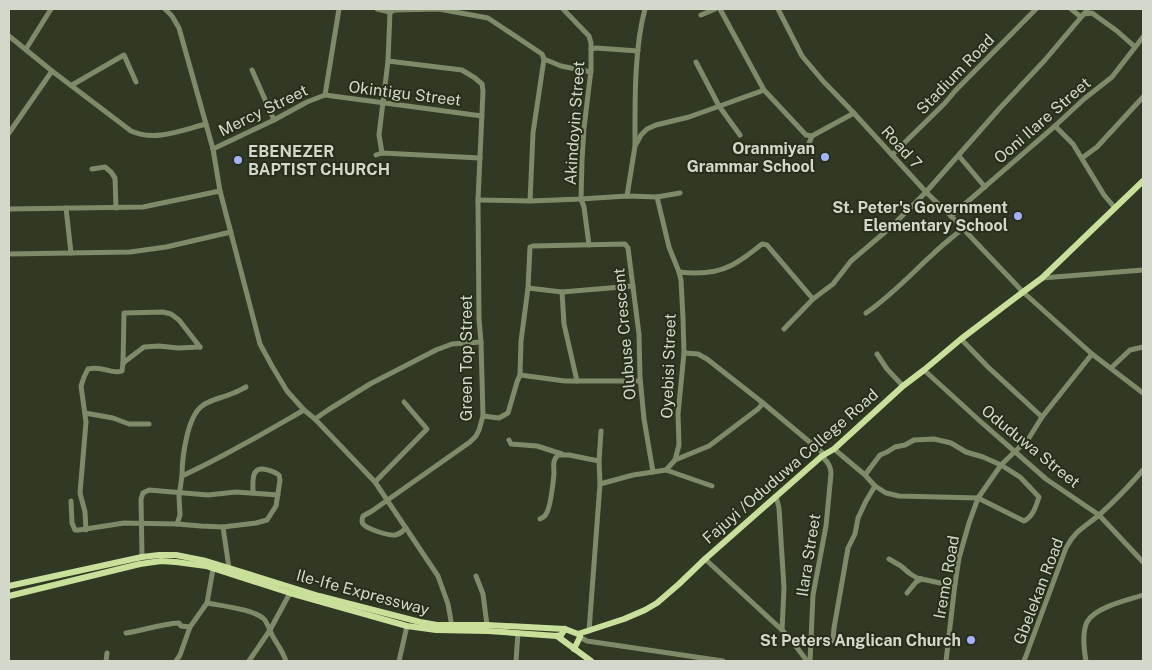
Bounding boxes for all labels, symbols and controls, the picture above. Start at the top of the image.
street label: Stadium Road [912,30,998,118]
street label: Akindoyin Street [561,60,588,186]
street label: Ooni Ilare Street [990,73,1094,167]
street label: Okintigu Street [348,77,462,110]
street label: Mercy Street [215,81,311,140]
street label: Road 7 [877,122,926,173]
place label: Oranmiyan Grammar School [687,139,815,176]
place label: EBENEZER BAPTIST CHURCH [248,142,390,179]
marker: Oranmiyan Grammar School [819,151,831,163]
marker: EBENEZER BAPTIST CHURCH [232,154,244,166]
place label: St. Peter's Government Elementary School [832,198,1008,235]
marker: St. Peter's Government Elementary School [1012,210,1024,222]
street label: Olubuse Crescent [609,267,640,401]
street label: Green Top Street [457,295,476,421]
street label: Oyebisi Street [657,313,680,419]
street label: Fajuyi /Oduduwa College Road [699,385,882,548]
street label: Oduduwa Street [978,401,1084,492]
street label: Ilara Street [793,512,824,598]
street label: Iremo Road [930,534,963,620]
street label: Gbelekan Road [1009,535,1067,647]
street label: Ile-Ife Expressway [294,566,432,619]
place label: St Peters Anglican Church [760,631,961,650]
marker: St Peters Anglican Church [965,634,977,646]

